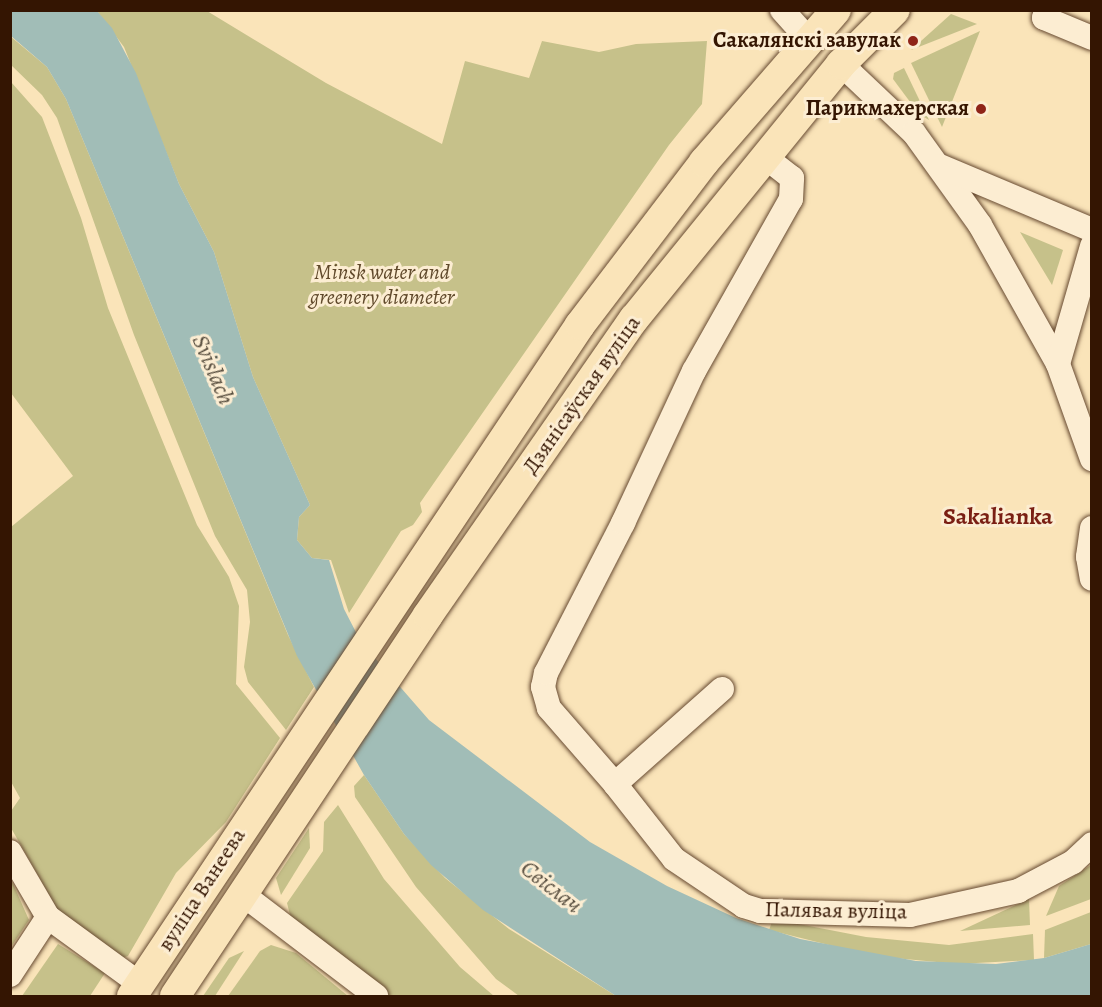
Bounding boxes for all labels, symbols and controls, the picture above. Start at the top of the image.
place label: Сакалянскі завулак [713,28,901,54]
marker: Сакалянскі завулак [906,34,920,48]
place label: Парикмахерская [805,96,969,122]
marker: Парикмахерская [974,102,988,116]
park label: Minsk water and greenery diameter [310,259,454,310]
street label: Дзянісаўская вуліца [517,311,647,479]
water label: Svislach [185,331,241,409]
district label: Sakalianka [943,503,1053,531]
street label: вуліца Ванеева [153,824,251,956]
water label: Свіслач [515,854,587,920]
street label: Палявая вуліца [765,897,907,925]

